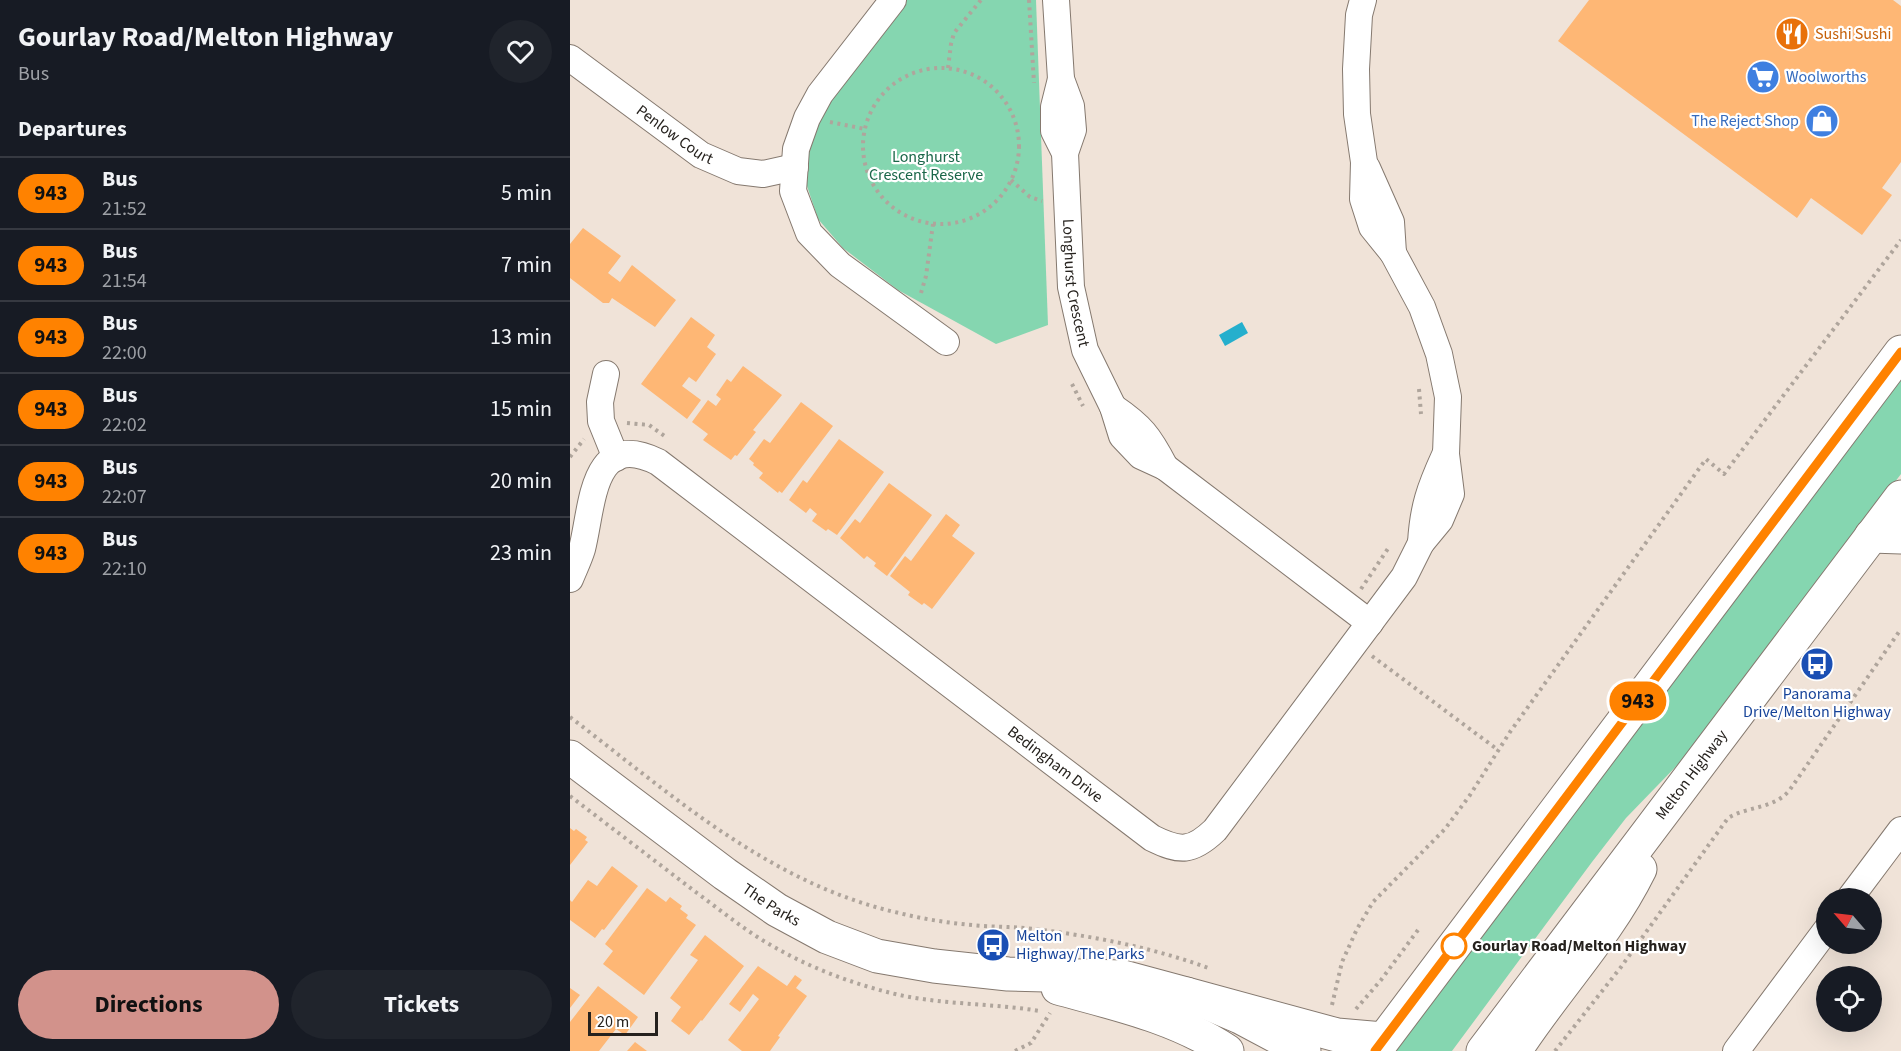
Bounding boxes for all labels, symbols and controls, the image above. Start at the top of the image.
restaurant icon: Sushi Sushi [1774,16,1810,52]
text: Gourlay Road/Melton Highway [18,17,393,57]
button: heart [489,20,552,83]
place label: Sushi Sushi [1815,23,1891,45]
supermarket icon: Woolworths [1745,59,1781,95]
text: Bus [18,60,49,88]
place label: Woolworths [1786,66,1867,88]
street label: Penlow Court [632,100,717,170]
shop icon: The Reject Shop [1804,103,1840,139]
place label: The Reject Shop [1691,110,1799,132]
text: Departures [18,113,127,145]
park label: Longhurst Crescent Reserve [869,146,983,186]
text: Bus [102,163,138,195]
text: 5 min [501,177,552,209]
text: 943 [34,178,68,208]
text: 21:52 [102,195,147,223]
street label: Longhurst Crescent [1057,218,1095,350]
text: Bus [102,235,138,267]
text: 7 min [501,249,552,281]
text: 943 [34,250,68,280]
text: 21:54 [102,267,147,295]
text: Bus [102,307,138,339]
text: 13 min [490,321,552,353]
text: 943 [34,322,68,352]
text: 22:00 [102,339,147,367]
text: Bus [102,379,138,411]
text: 15 min [490,393,552,425]
text: 943 [34,394,68,424]
text: 22:02 [102,411,147,439]
text: Bus [102,451,138,483]
text: 20 min [490,465,552,497]
text: 943 [34,466,68,496]
text: 22:07 [102,483,147,511]
text: Bus [102,523,138,555]
text: 23 min [490,537,552,569]
text: 943 [34,538,68,568]
text: 22:10 [102,555,147,583]
bus stop icon: Panorama Drive/Melton Highway [1799,646,1835,682]
line badge: 943 [1604,682,1672,720]
place label: Panorama Drive/Melton Highway [1743,683,1891,723]
text: 943 [1621,686,1655,716]
street label: Bedingham Drive [1003,721,1108,808]
street label: Melton Highway [1650,725,1733,824]
street label: The Parks [738,878,805,932]
north arrow [1816,888,1882,954]
map controls [1816,888,1882,1032]
place label: Melton Highway/The Parks [1016,925,1145,965]
bus stop icon: Melton Highway/The Parks [975,927,1011,963]
marker: Gourlay Road/Melton Highway [1441,933,1467,959]
place label: Gourlay Road/Melton Highway [1472,935,1687,957]
button: locate [1816,966,1882,1032]
button: Directions [18,970,279,1039]
button: Tickets [291,970,552,1039]
scale bar [588,1009,658,1036]
text: 20 m [597,1011,629,1033]

